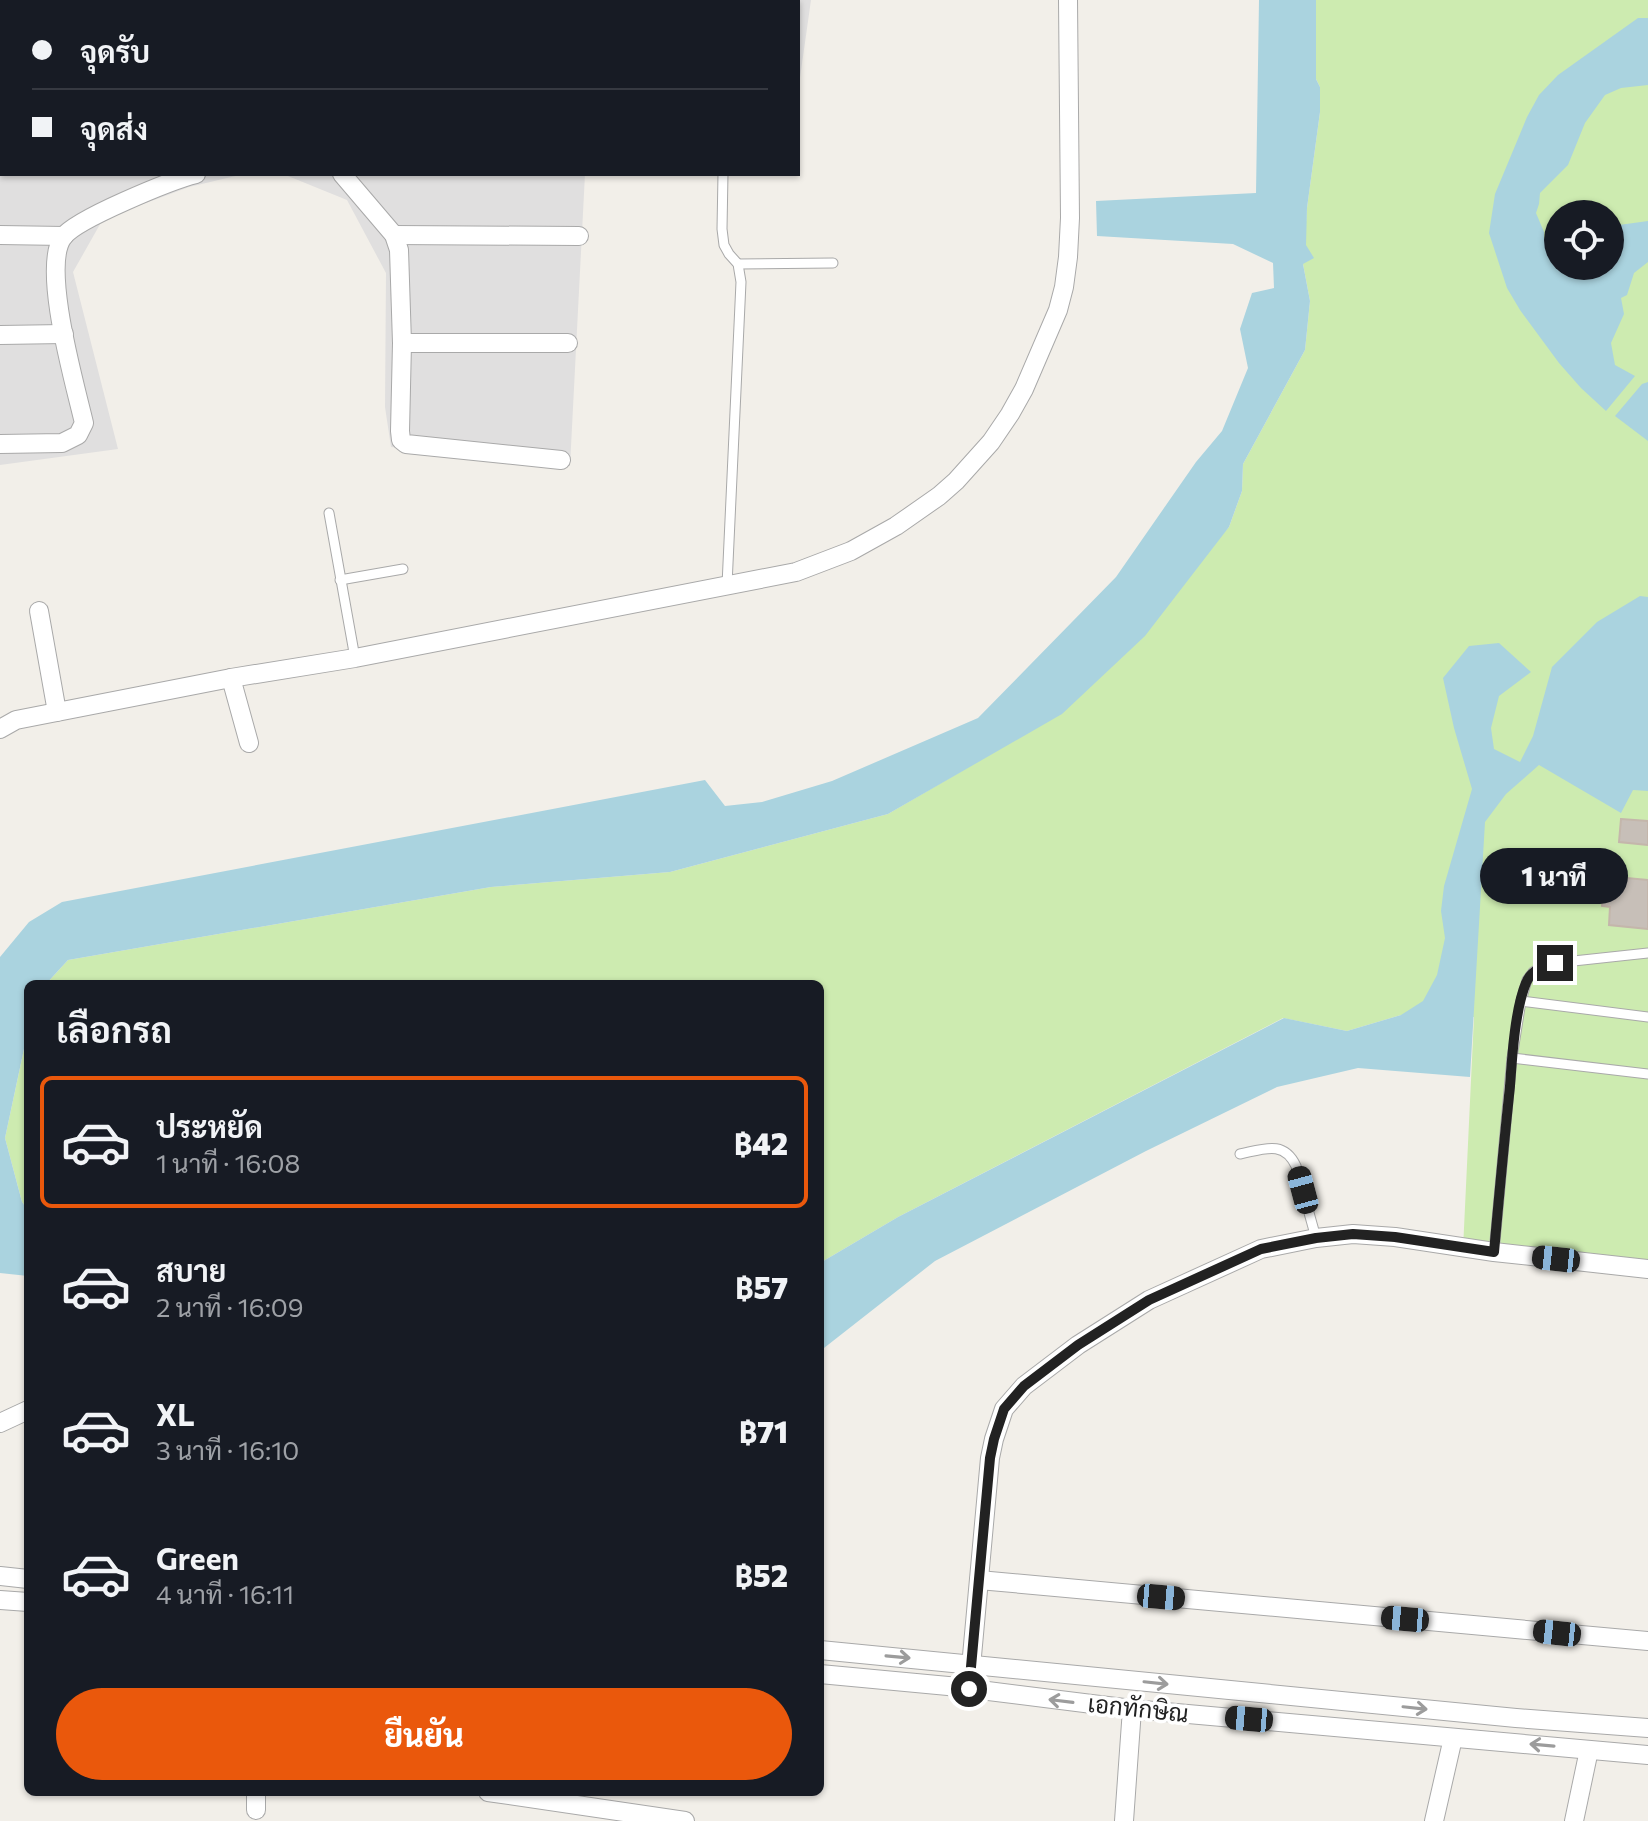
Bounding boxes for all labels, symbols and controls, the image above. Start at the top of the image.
text: จุดรับ [80,32,150,69]
text: จุดส่ง [80,109,148,146]
map controls [1544,200,1624,280]
button: locate [1544,200,1624,280]
callout: 1 นาที [1481,847,1629,903]
text: 1 นาที [1521,860,1587,891]
route end [1537,945,1573,981]
text: เลือกรถ [56,1006,172,1050]
icon: car [60,1106,132,1178]
text: ประหยัด [156,1107,263,1144]
text: ฿42 [734,1124,788,1161]
text: 1 นาที · 16:08 [156,1147,300,1178]
car [1285,1164,1321,1216]
car [1531,1245,1581,1273]
icon: car [60,1250,132,1322]
text: สบาย [156,1251,226,1288]
text: ฿57 [735,1268,788,1305]
text: 2 นาที · 16:09 [156,1291,304,1322]
icon: car [60,1394,132,1466]
text: XL [156,1395,195,1432]
text: ฿71 [739,1412,788,1449]
text: 3 นาที · 16:10 [156,1434,299,1465]
icon: car [60,1538,132,1610]
text: Green [156,1539,239,1576]
text: ฿52 [735,1556,788,1593]
text: 4 นาที · 16:11 [156,1578,294,1609]
car [1136,1583,1186,1611]
car [1380,1605,1430,1633]
car [1532,1619,1582,1647]
one-way arrow [884,1650,911,1665]
route start [951,1671,987,1707]
one-way arrow [1142,1676,1169,1691]
button: ยืนยัน [56,1688,792,1780]
street label: เอกทักษิณ [1086,1688,1190,1727]
one-way arrow [1048,1693,1074,1708]
one-way arrow [1401,1701,1428,1716]
car [1224,1705,1274,1733]
one-way arrow [1529,1738,1556,1753]

